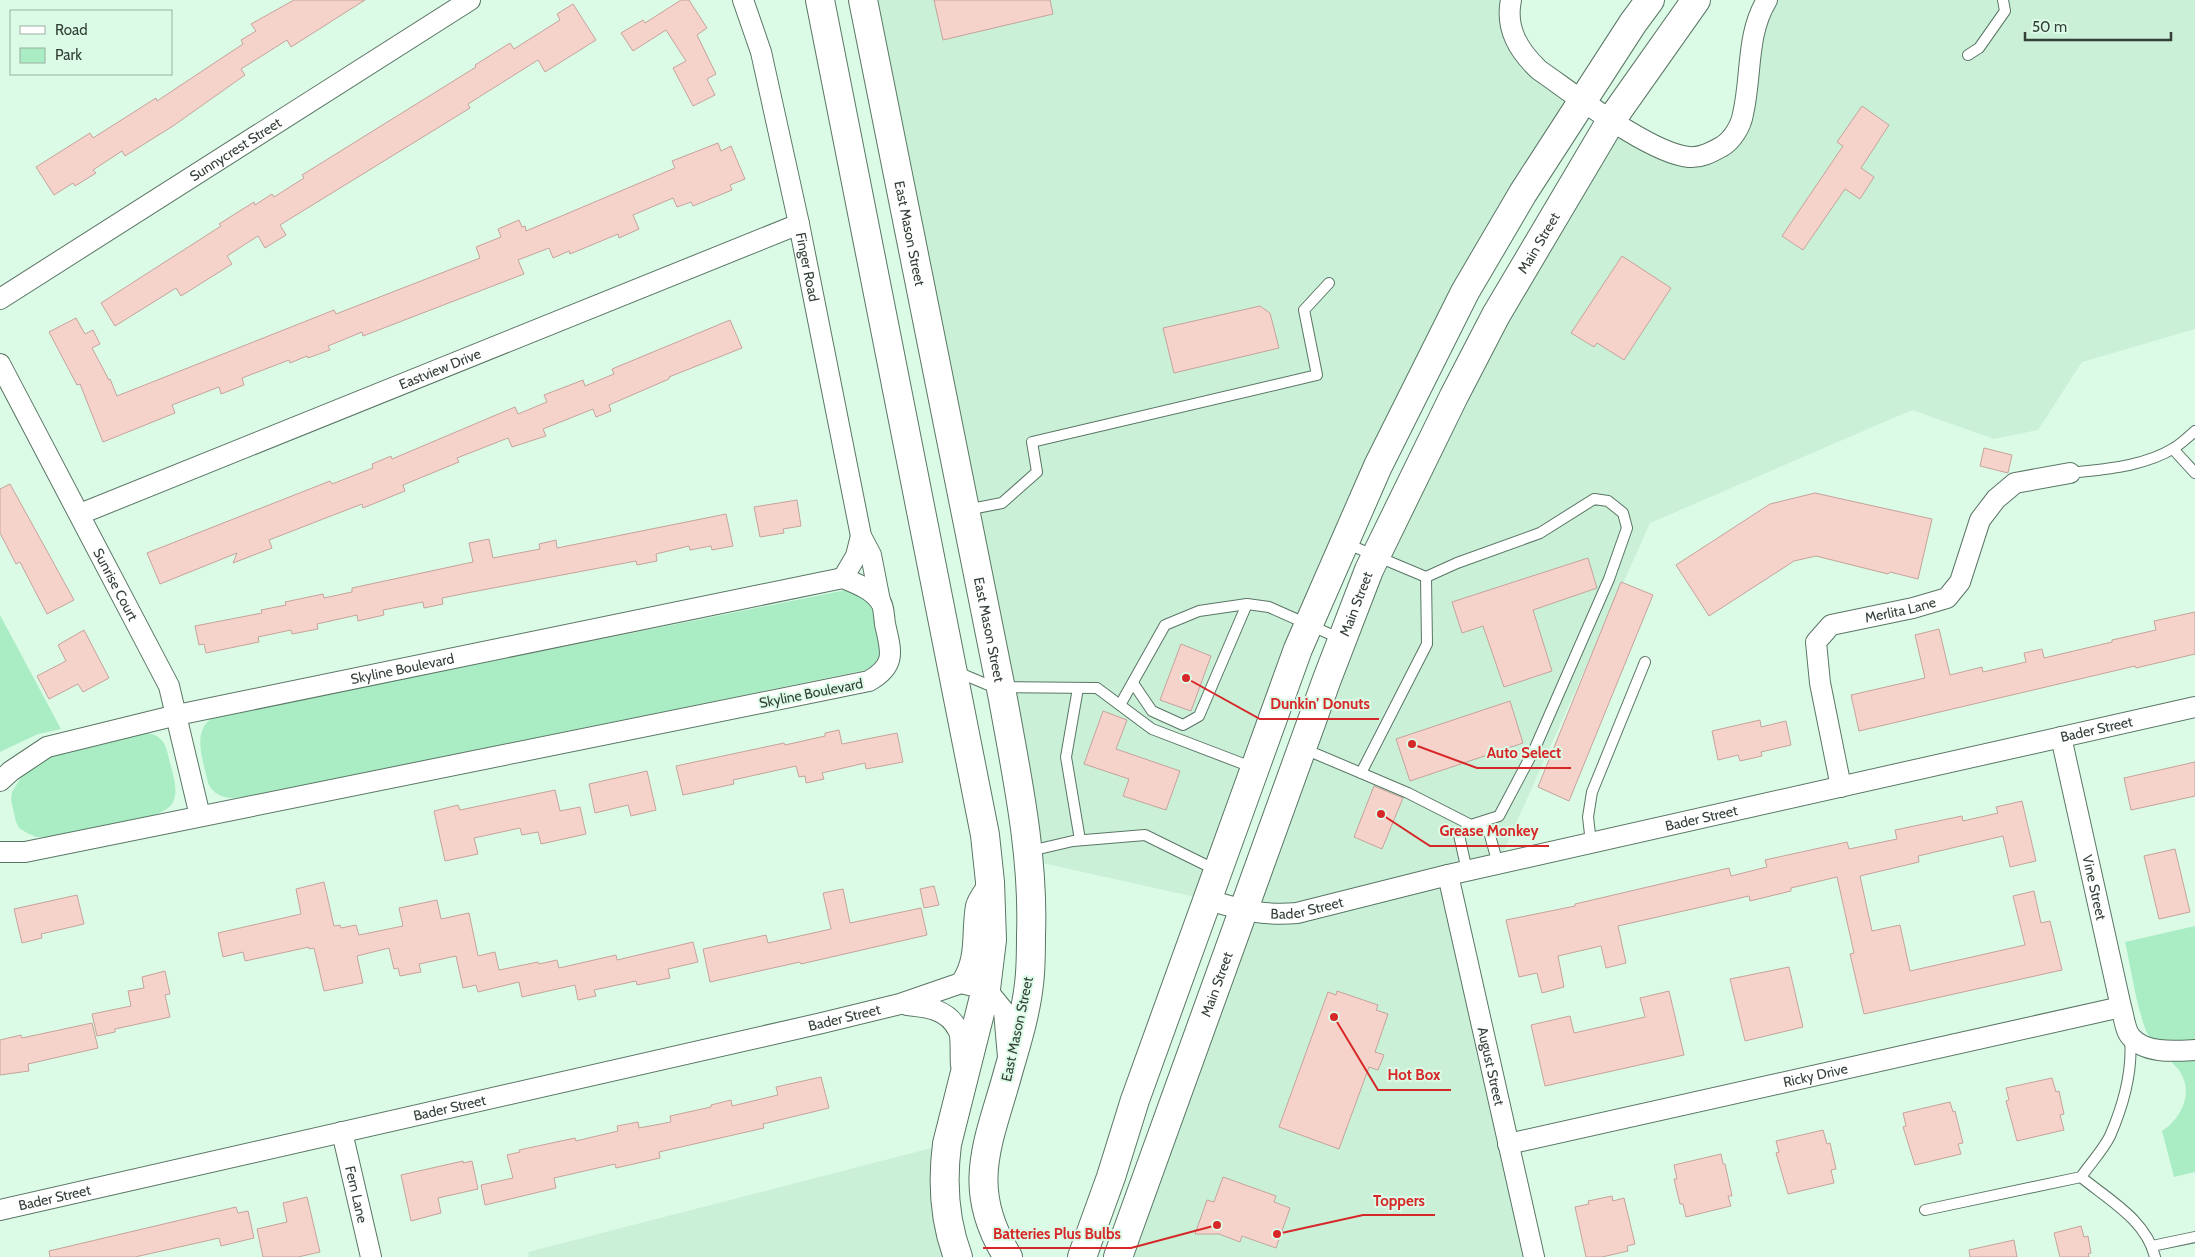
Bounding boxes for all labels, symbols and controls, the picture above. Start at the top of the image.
legend [10,10,172,75]
scale bar [2025,10,2171,42]
text: 50 m [2032,18,2067,36]
text: Road [55,21,88,39]
text: Park [55,46,82,64]
street label: Sunnycrest Street [186,113,285,185]
street label: East Mason Street [890,179,929,288]
street label: Main Street [1514,209,1564,277]
street label: Finger Road [792,231,823,303]
street label: Eastview Drive [396,344,483,393]
street label: Sunrise Court [89,545,142,624]
street label: Main Street [1335,569,1377,639]
street label: East Mason Street [970,575,1008,684]
street label: Merlita Lane [1863,593,1938,627]
street label: Skyline Boulevard [349,649,456,688]
street label: Skyline Boulevard [758,674,864,712]
callout: Dunkin' Donuts [1260,689,1379,719]
text: Dunkin' Donuts [1270,695,1370,713]
street label: Bader Street [2059,712,2135,746]
callout: Auto Select [1477,738,1571,768]
text: Auto Select [1487,744,1561,762]
street label: Bader Street [1663,801,1739,835]
callout: Grease Monkey [1430,816,1549,846]
text: Grease Monkey [1439,822,1539,840]
street label: Vine Street [2078,853,2110,922]
street label: Bader Street [1270,893,1345,923]
street label: Main Street [1197,949,1237,1019]
street label: East Mason Street [997,975,1037,1083]
street label: Bader Street [807,1000,883,1035]
street label: August Street [1474,1025,1509,1107]
street label: Ricky Drive [1781,1059,1849,1091]
callout: Hot Box [1378,1060,1451,1090]
text: Hot Box [1388,1066,1441,1084]
street label: Bader Street [412,1091,488,1125]
street label: Fern Lane [341,1164,372,1225]
street label: Bader Street [17,1181,93,1215]
callout: Toppers [1363,1185,1435,1215]
text: Toppers [1373,1192,1425,1210]
callout: Batteries Plus Bulbs [983,1218,1131,1248]
text: Batteries Plus Bulbs [993,1225,1121,1243]

